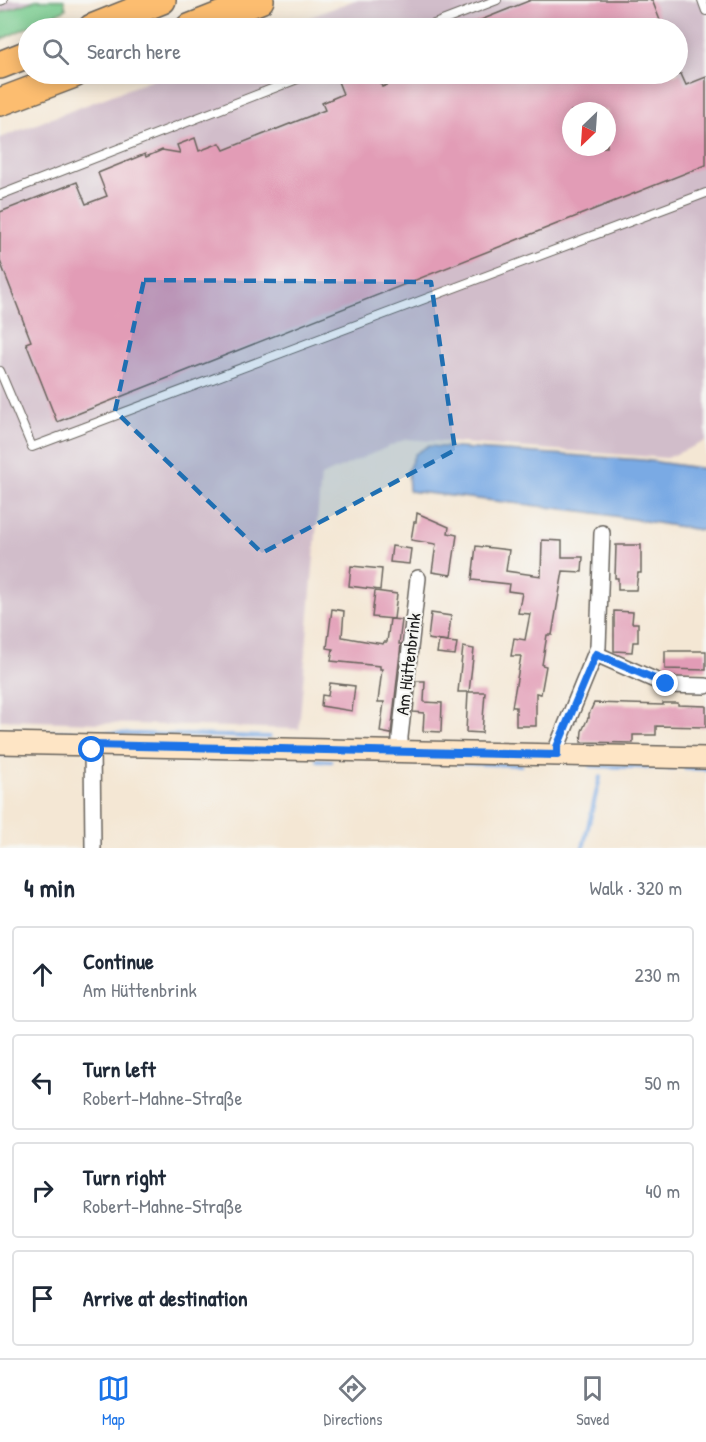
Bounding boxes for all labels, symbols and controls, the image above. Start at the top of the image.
search box [18,18,688,84]
icon: search [39,35,72,68]
text: Search here [87,36,181,66]
north arrow [562,102,616,156]
street label: Am Hüttenbrink [389,611,427,716]
route end [652,670,678,696]
route start [78,736,104,762]
text: 4 min [24,870,75,905]
text: Walk · 320 m [590,874,682,901]
text: Continue [83,946,154,976]
icon: ahead [26,958,59,991]
text: 230 m [635,961,680,988]
text: Am Hüttenbrink [83,976,197,1003]
text: Turn left [83,1054,156,1084]
icon: left [26,1066,59,1099]
text: 50 m [644,1069,680,1096]
text: Robert-Mahne-Straße [83,1084,242,1111]
text: Turn right [83,1162,166,1192]
icon: right [26,1174,59,1207]
text: 40 m [645,1177,680,1204]
text: Robert-Mahne-Straße [83,1192,242,1219]
icon: arrive [26,1282,59,1315]
text: Arrive at destination [83,1283,248,1313]
tab: Map [97,1372,130,1430]
tab: Directions [324,1372,382,1430]
tab: Saved [576,1372,609,1430]

